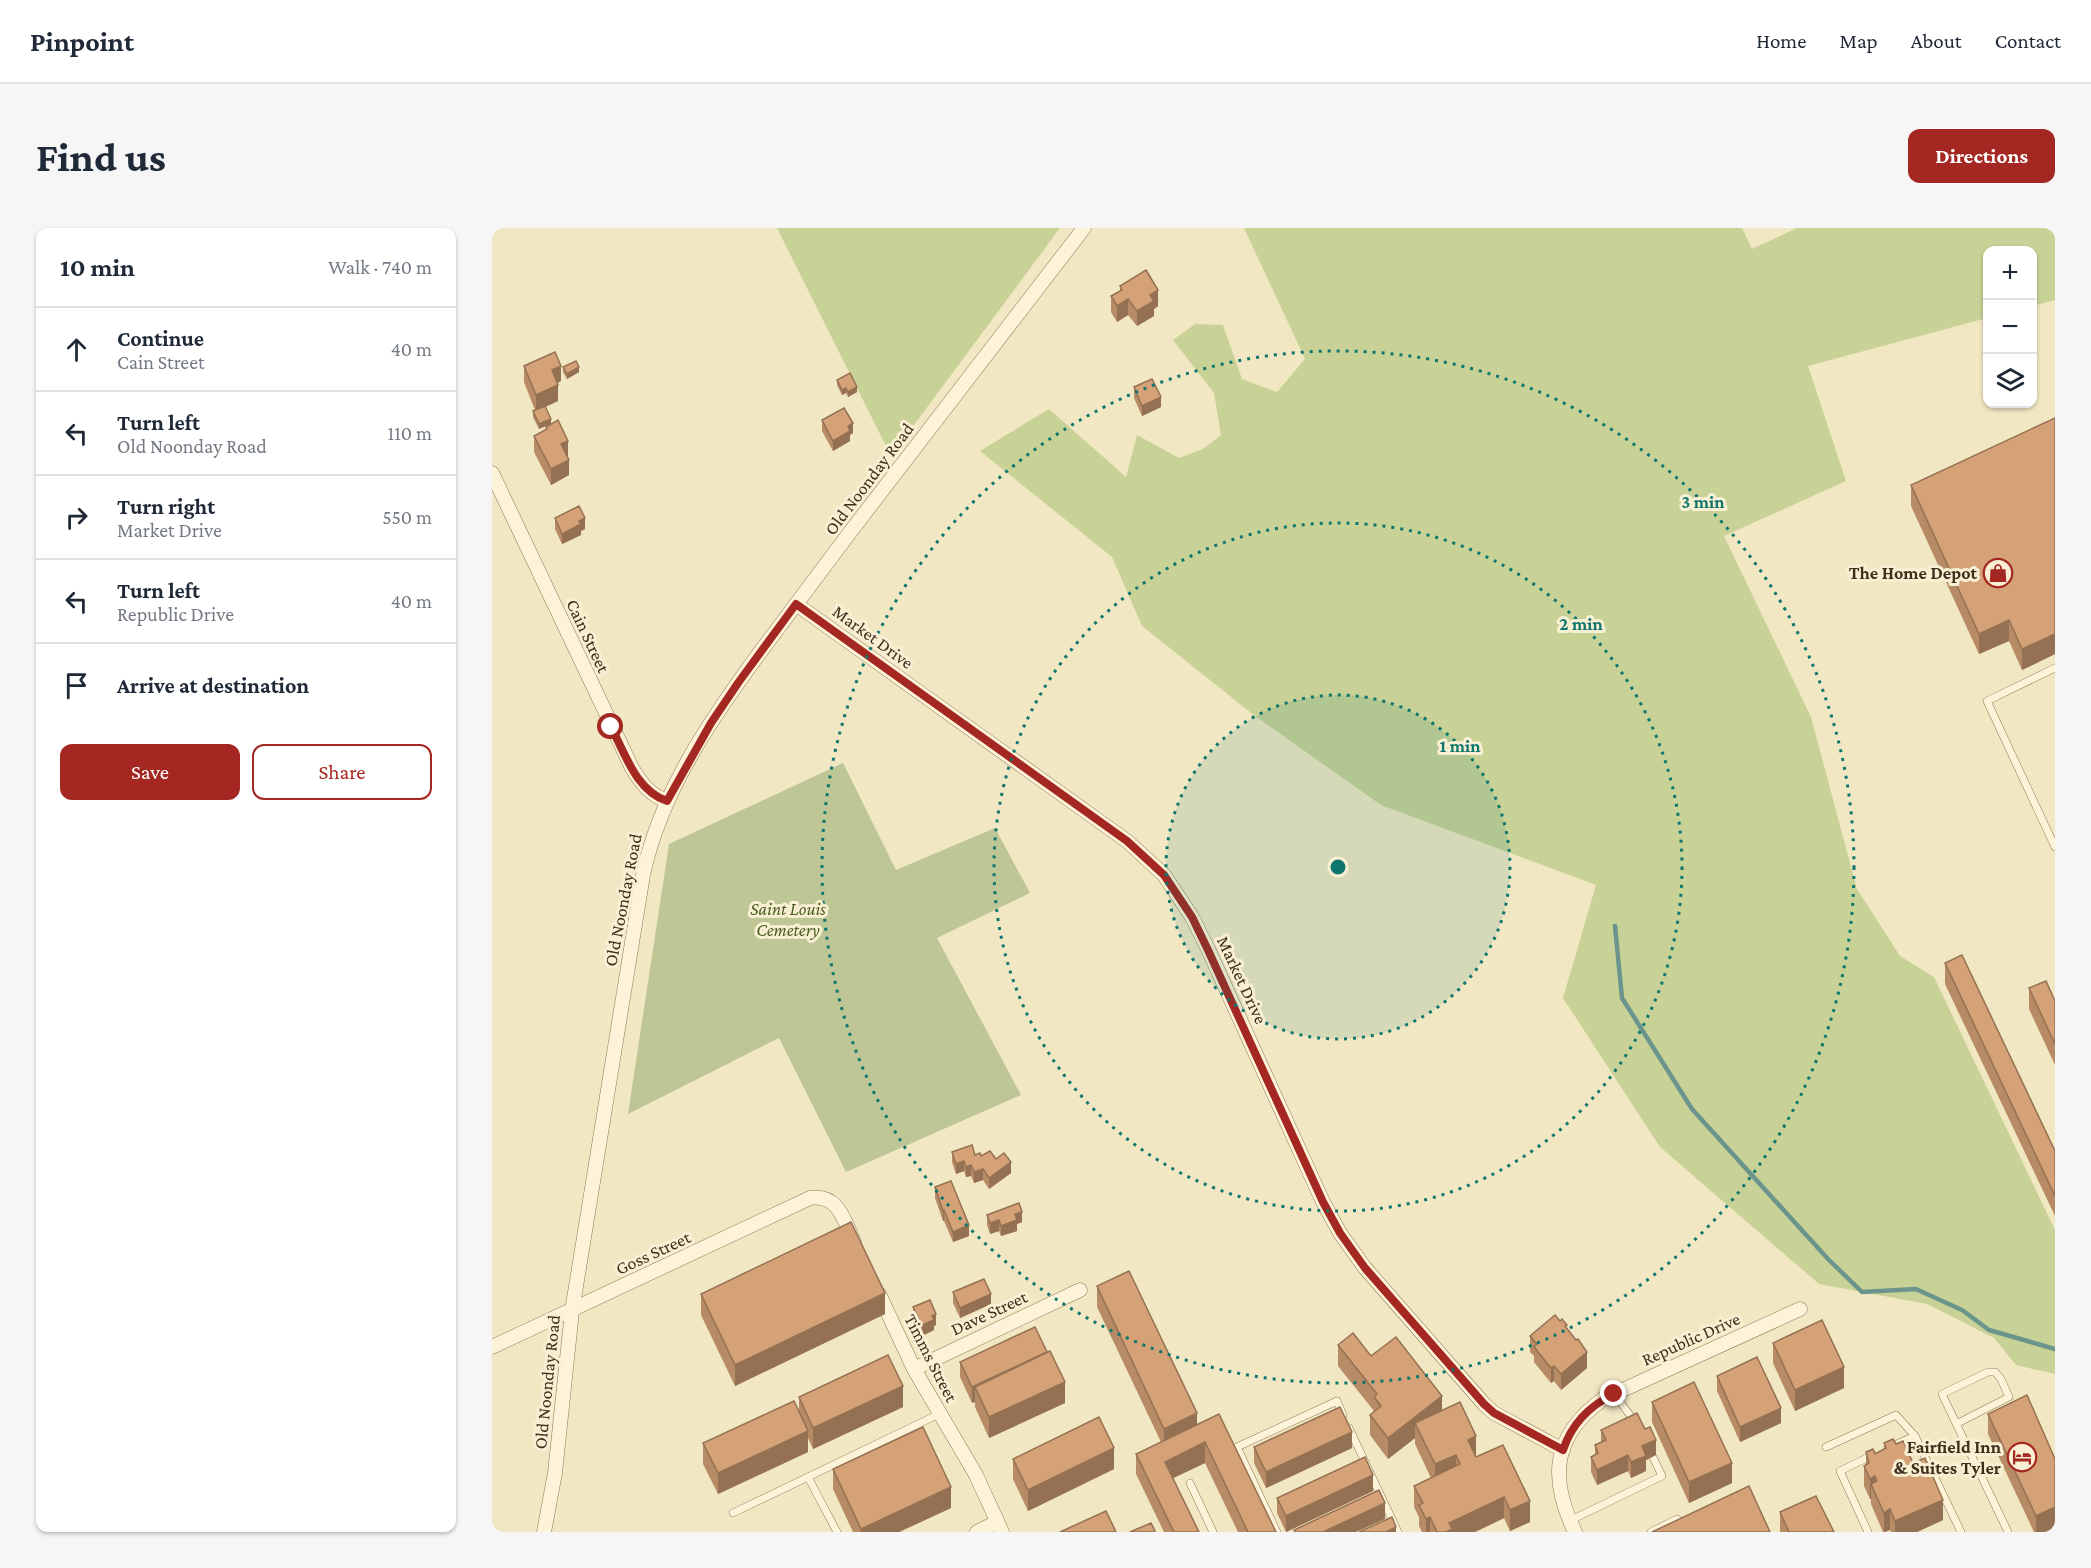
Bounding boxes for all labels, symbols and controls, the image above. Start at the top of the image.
text: Pinpoint [30,26,134,57]
text: Home [1756,29,1806,53]
text: Map [1839,29,1878,53]
text: About [1911,29,1962,53]
text: Contact [1995,29,2061,53]
button: Directions [1908,129,2055,183]
text: Find us [36,133,166,180]
map controls [1983,246,2037,408]
button: + [1983,246,2037,300]
text: 10 min [60,253,135,282]
text: Walk · 740 m [328,256,432,278]
button: − [1983,300,2037,354]
text: Continue [117,326,204,351]
icon: ahead [60,333,93,366]
text: 40 m [391,338,432,360]
text: Cain Street [117,351,205,373]
button: layers [1983,354,2037,408]
text: Turn left [117,410,200,435]
icon: left [60,417,93,450]
street label: Old Noonday Road [820,419,918,539]
text: 110 m [388,422,432,444]
text: Old Noonday Road [117,435,267,457]
text: 3 min [1681,492,1725,512]
text: Turn right [117,494,215,519]
icon: right [60,501,93,534]
text: 550 m [382,506,432,528]
text: Market Drive [117,519,222,541]
shop icon: The Home Depot [1982,557,2014,589]
place label: The Home Depot [1849,563,1978,583]
text: Turn left [117,578,200,603]
icon: left [60,585,93,618]
text: 40 m [391,590,432,612]
street label: Cain Street [562,596,614,677]
street label: Market Drive [829,601,917,673]
text: Republic Drive [117,603,234,625]
text: 2 min [1559,614,1603,634]
icon: arrive [60,669,93,702]
text: Arrive at destination [117,673,309,698]
route start [597,713,623,739]
text: 1 min [1440,736,1481,756]
button: Save [60,744,240,800]
button: Share [252,744,432,800]
street label: Old Noonday Road [600,831,646,968]
centre of rings [1328,857,1348,877]
park label: Saint Louis Cemetery [750,899,826,940]
street label: Market Drive [1213,933,1271,1027]
street label: Goss Street [613,1227,694,1279]
street label: Dave Street [948,1286,1031,1339]
street label: Republic Drive [1639,1308,1743,1370]
street label: Timms Street [900,1311,962,1406]
street label: Old Noonday Road [530,1313,564,1450]
route end [1600,1380,1626,1406]
place label: Fairfield Inn & Suites Tyler [1894,1437,2002,1478]
hotel icon: Fairfield Inn & Suites Tyler [2006,1441,2038,1473]

